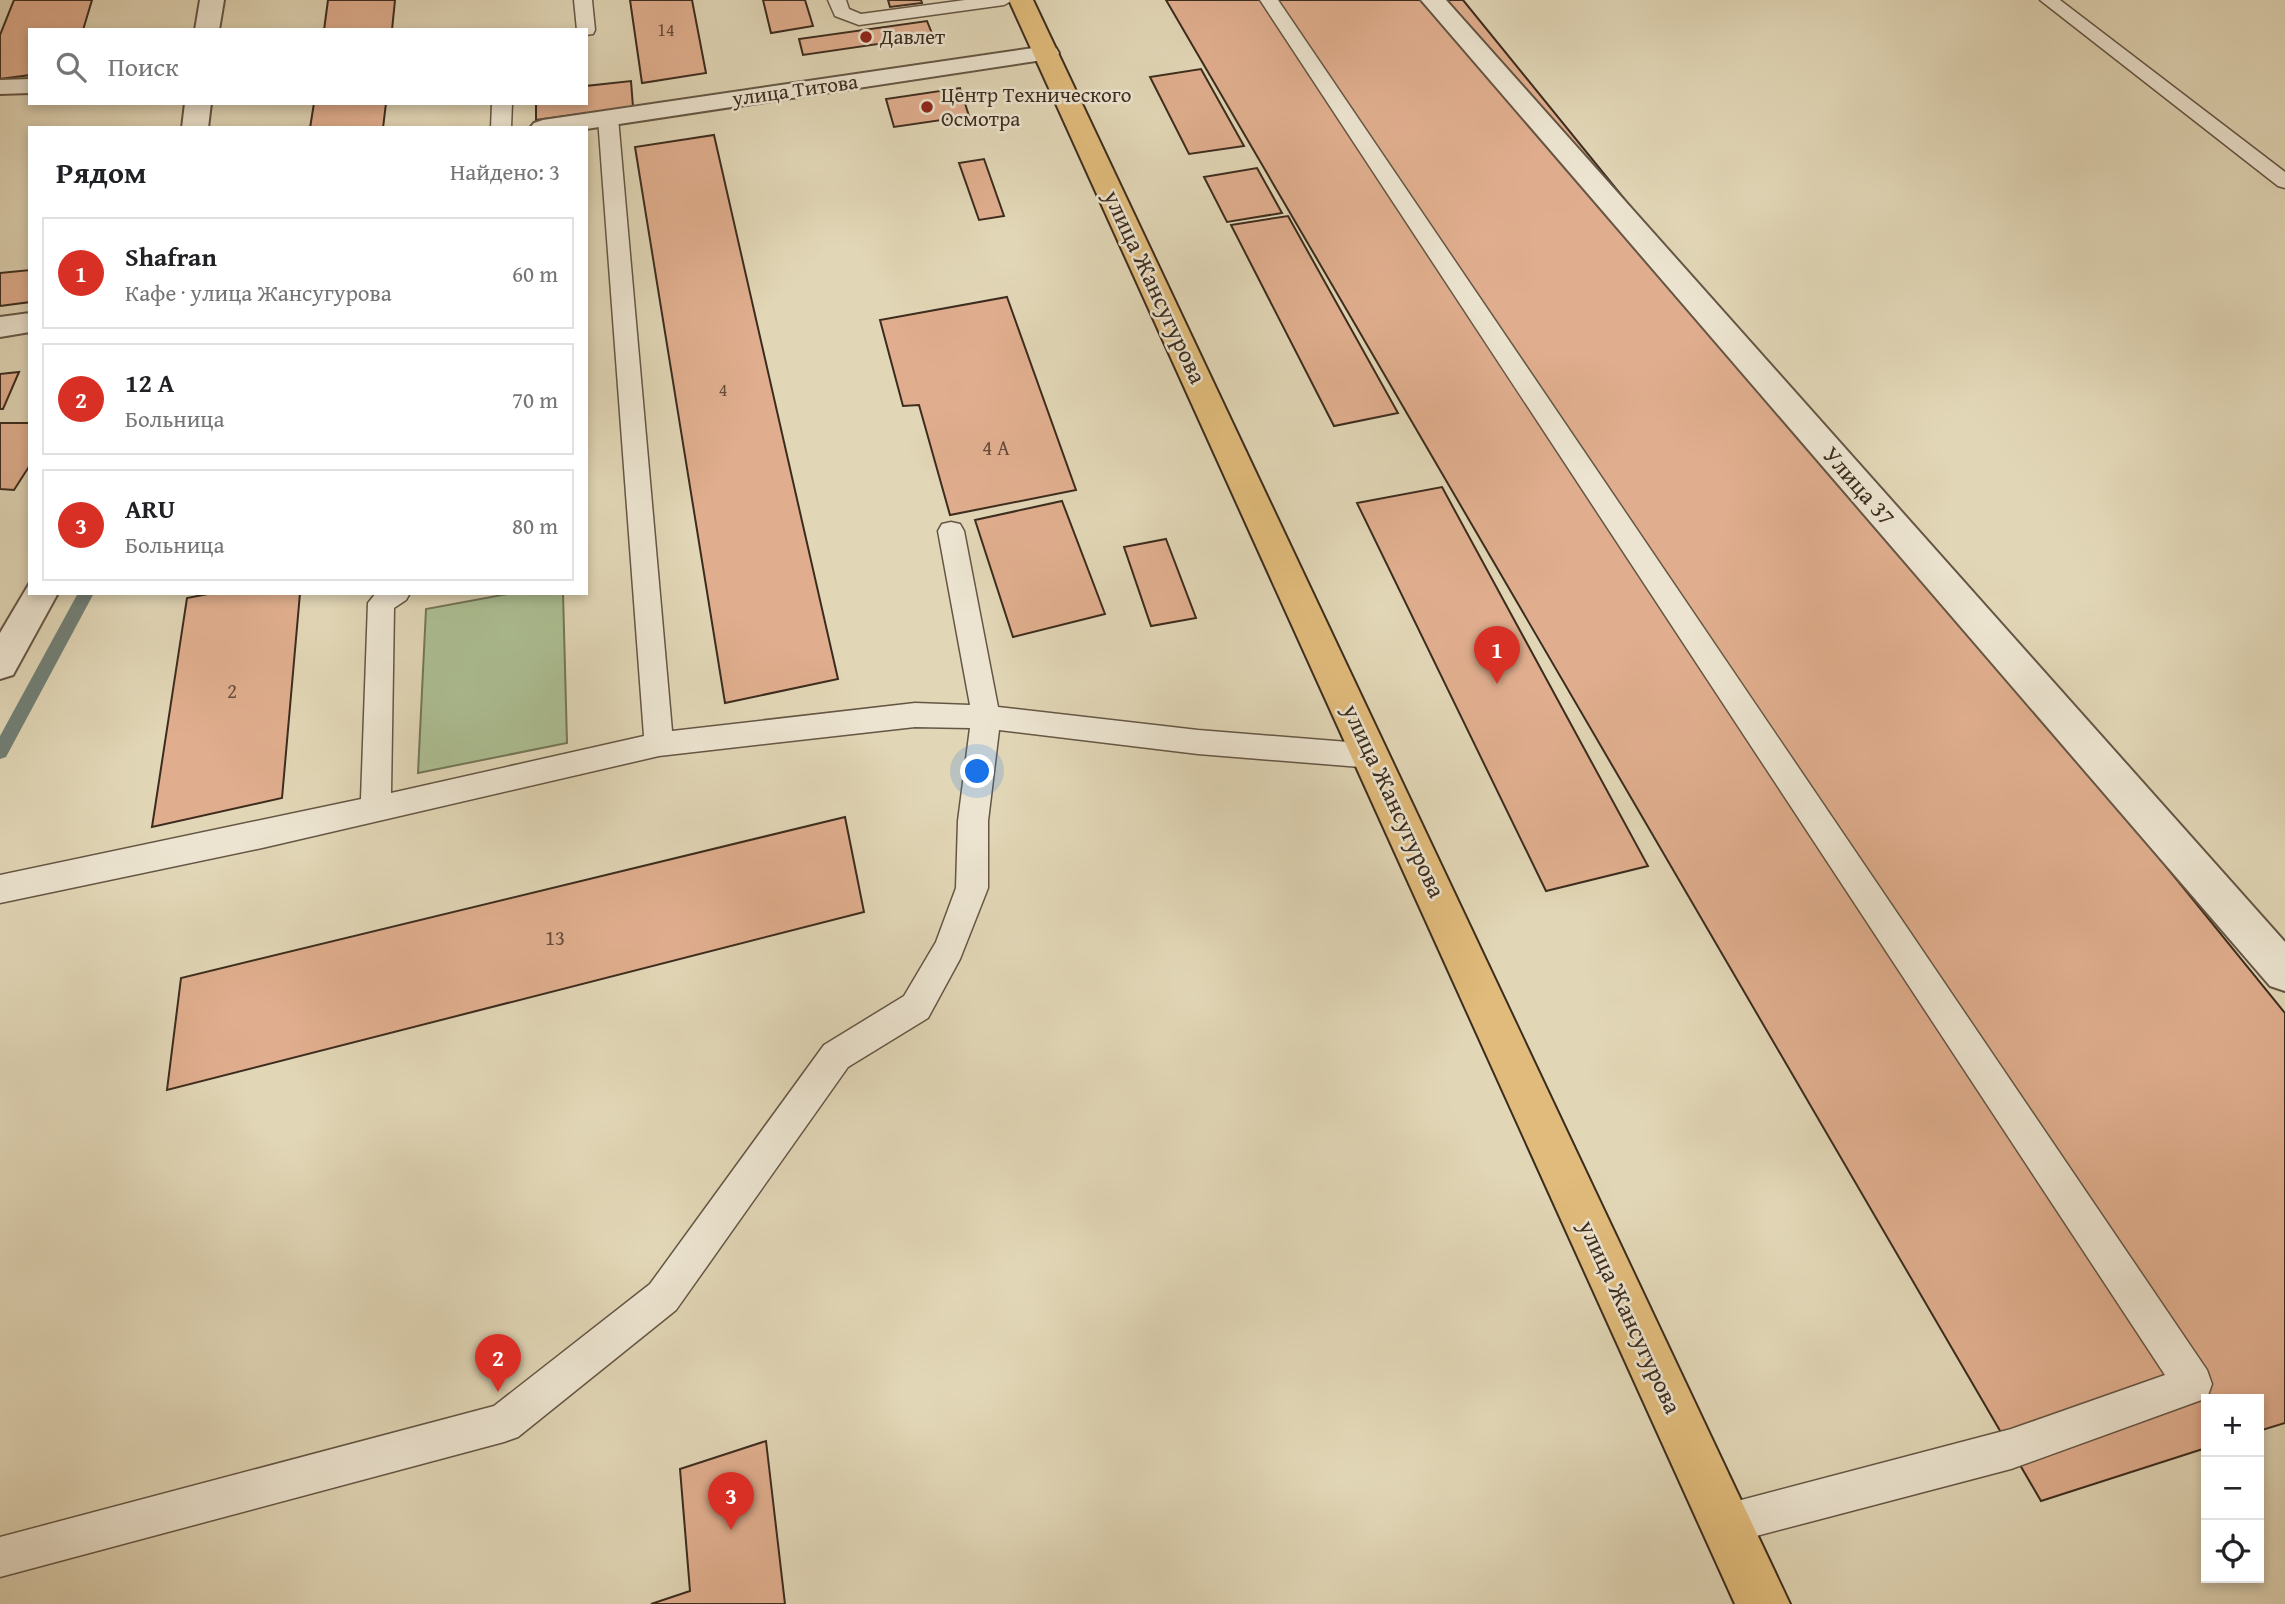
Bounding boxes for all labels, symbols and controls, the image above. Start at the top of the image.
house number: 14 [657,16,675,43]
place label: Давлет [879,21,945,52]
search box [28,28,588,105]
marker: Давлет [858,29,874,45]
text: Поиск [108,47,179,86]
icon: search [52,48,90,86]
street label: улица Титова [729,65,860,114]
place label: Центр Технического Осмотра [941,79,1131,134]
marker: Центр Технического Осмотра [919,99,935,115]
text: Рядом [56,150,147,194]
text: Найдено: 3 [450,155,560,188]
street label: улица Жансугурова [1095,183,1216,390]
text: Shafran [125,237,217,276]
text: 1 [75,257,87,290]
text: 60 m [512,257,558,290]
text: Кафе · улица Жансугурова [125,276,392,309]
text: 12 А [125,363,174,402]
house number: 4 [719,376,727,403]
text: 2 [75,383,87,416]
text: 70 m [512,383,558,416]
text: Больница [125,402,224,435]
house number: 4 А [982,432,1010,463]
street label: Улица 37 [1815,438,1904,533]
text: ARU [125,489,175,528]
text: 3 [75,509,87,542]
text: 80 m [512,509,558,542]
text: Больница [125,528,224,561]
pin: 1 [1474,626,1520,684]
house number: 2 [227,675,237,706]
street label: улица Жансугурова [1334,697,1455,904]
your location [960,754,994,788]
house number: 13 [545,922,565,953]
street label: улица Жансугурова [1570,1213,1691,1420]
pin: 2 [475,1334,521,1392]
map controls [2201,1394,2264,1583]
button: + [2201,1394,2264,1457]
button: − [2201,1457,2264,1520]
pin: 3 [708,1472,754,1530]
button: locate [2201,1520,2264,1583]

